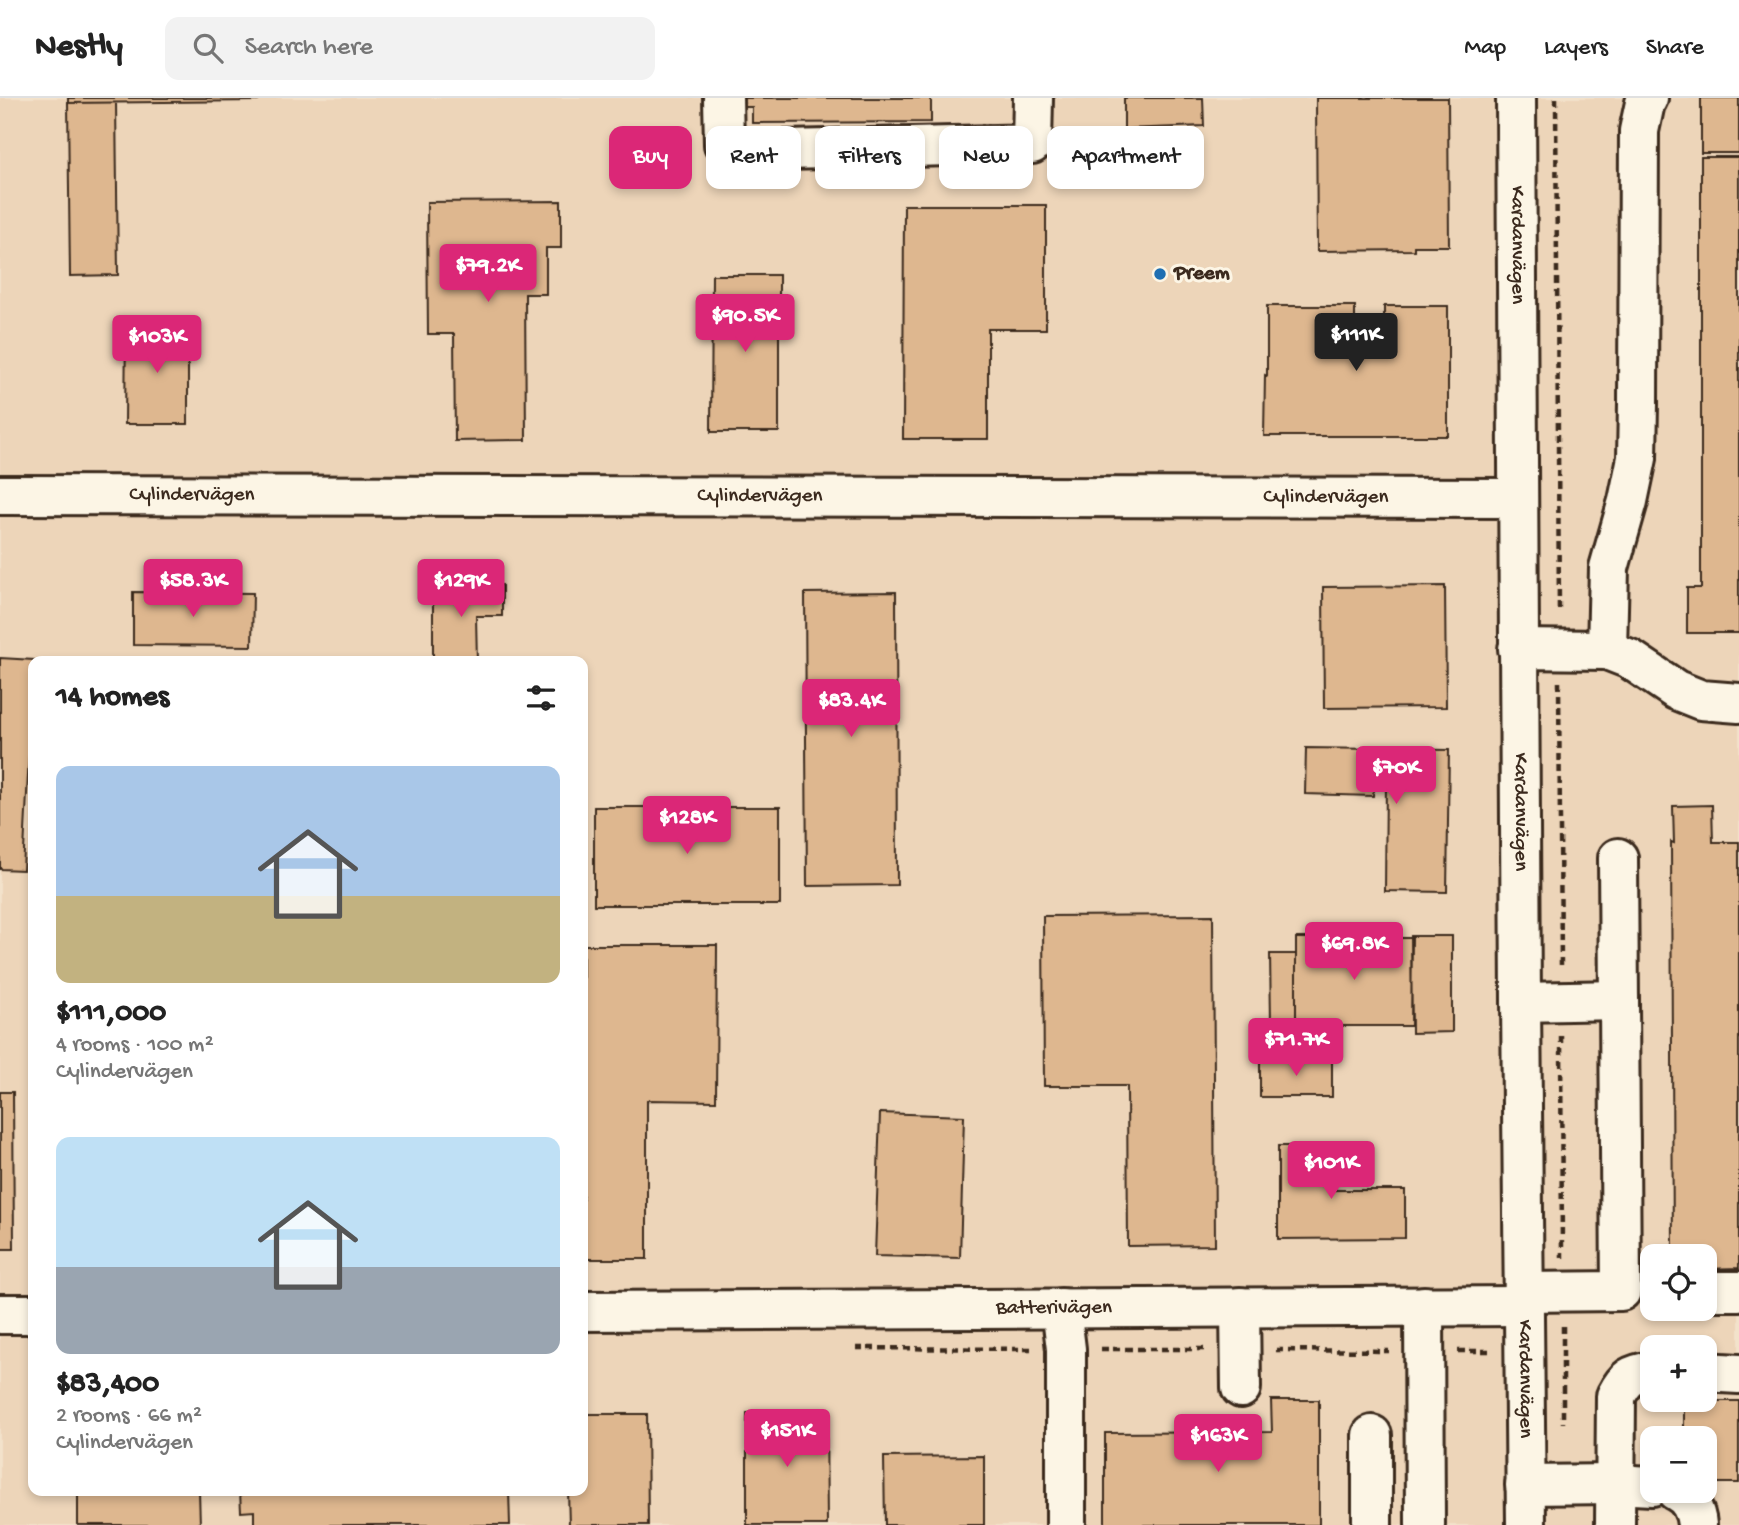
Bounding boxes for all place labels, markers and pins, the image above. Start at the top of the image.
pin: $79.2K [431,244,545,304]
place label: Preem [1173,262,1230,287]
marker: Preem [1152,266,1168,282]
pin: $90.5K [688,294,802,354]
pin: $111K [1307,314,1405,373]
pin: $103K [108,316,206,375]
pin: $58.3K [136,560,250,619]
pin: $129K [412,560,510,619]
pin: $83.4K [794,680,908,739]
pin: $70K [1355,746,1437,806]
pin: $128K [638,796,736,856]
pin: $69.8K [1297,922,1411,982]
pin: $71.7K [1239,1018,1353,1078]
pin: $101K [1282,1142,1380,1201]
pin: $151K [738,1410,836,1469]
pin: $163K [1169,1414,1267,1474]

